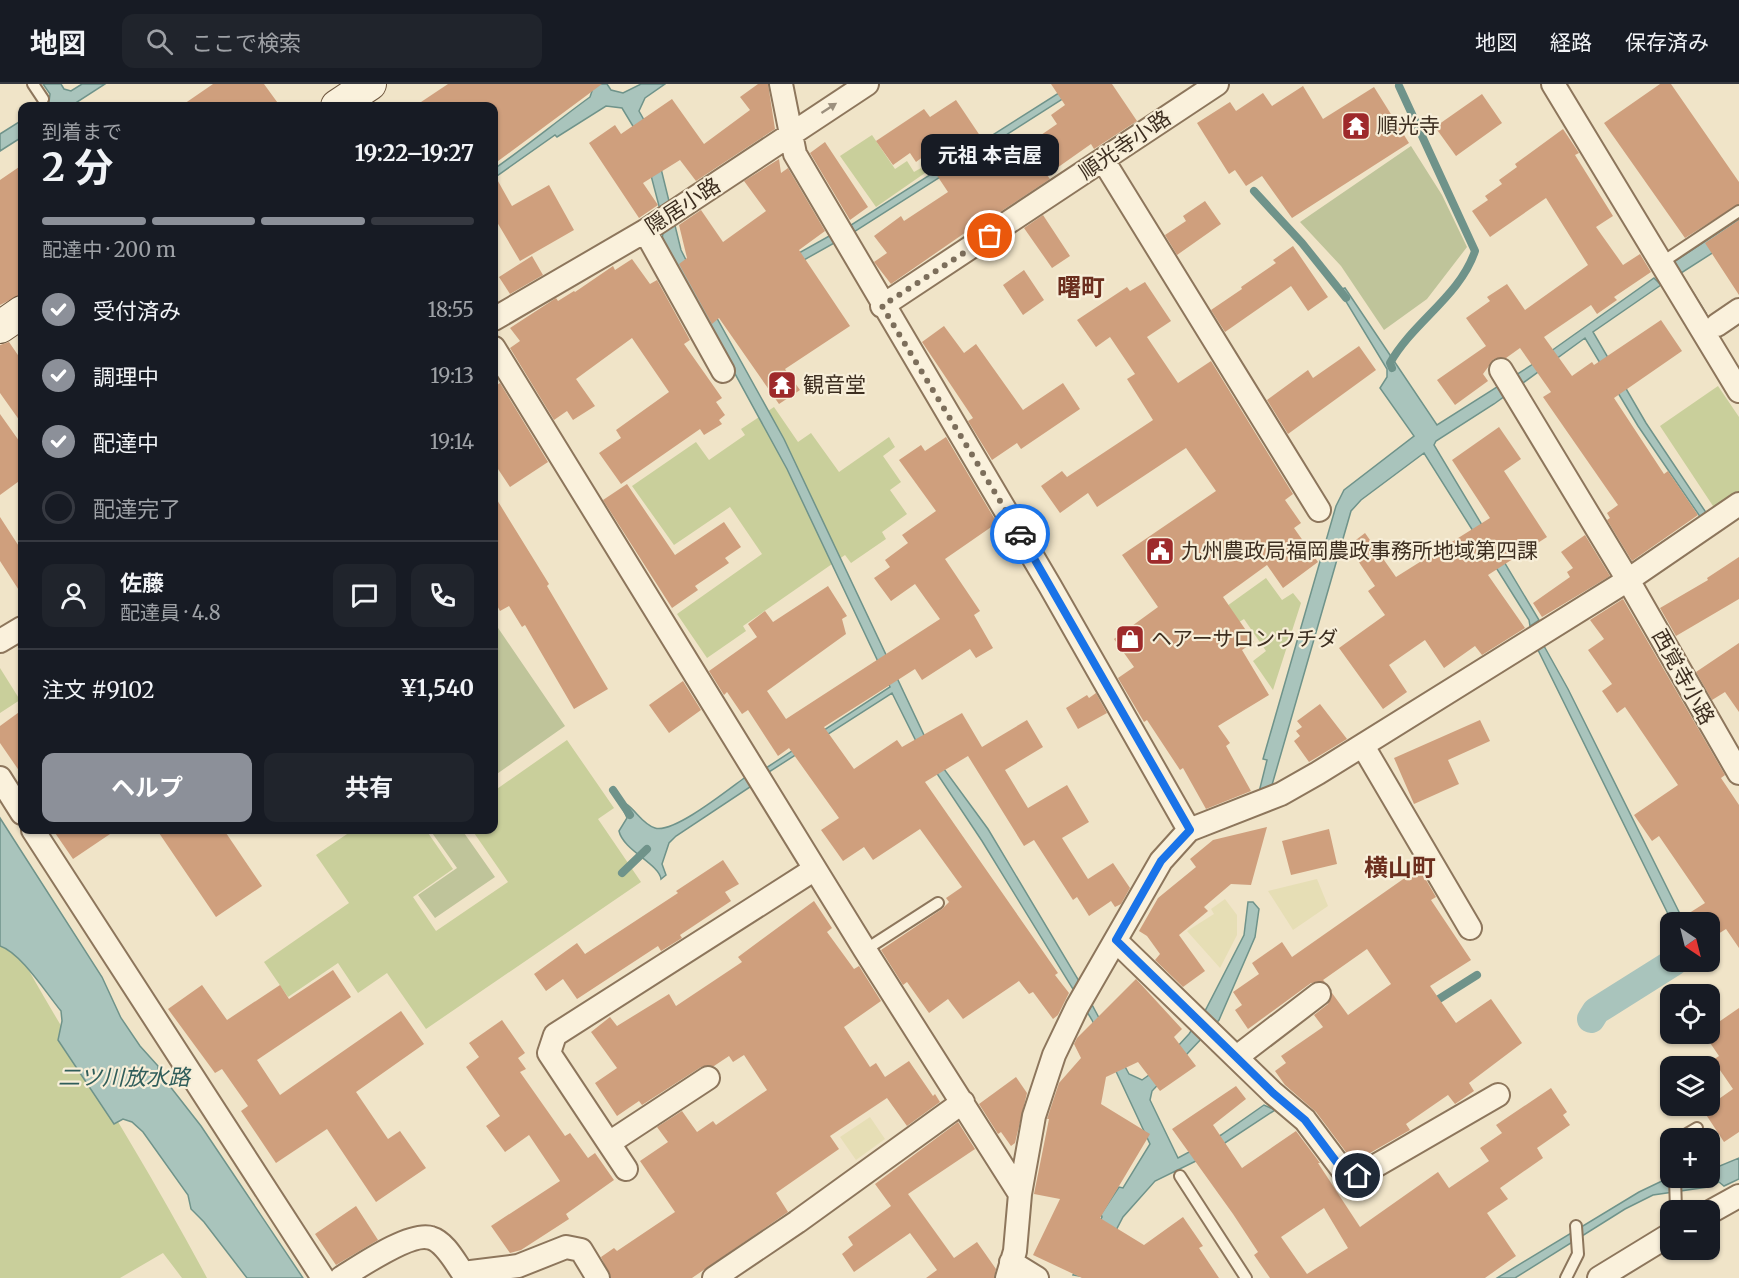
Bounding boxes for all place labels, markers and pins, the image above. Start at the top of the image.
temple icon: 順光寺 [1340,110,1372,142]
place label: 順光寺 [1377,112,1440,139]
callout: 元祖 本吉屋 [921,134,1059,176]
pin [964,210,1015,261]
temple icon: 観音堂 [766,369,798,401]
place label: 観音堂 [803,371,866,398]
public building icon: 九州農政局福岡農政事務所地域第四課 [1144,535,1176,567]
place label: 九州農政局福岡農政事務所地域第四課 [1181,537,1538,564]
shop icon: ヘアーサロンウチダ [1114,623,1146,655]
place label: ヘアーサロンウチダ [1151,625,1338,652]
pin [1332,1150,1383,1201]

